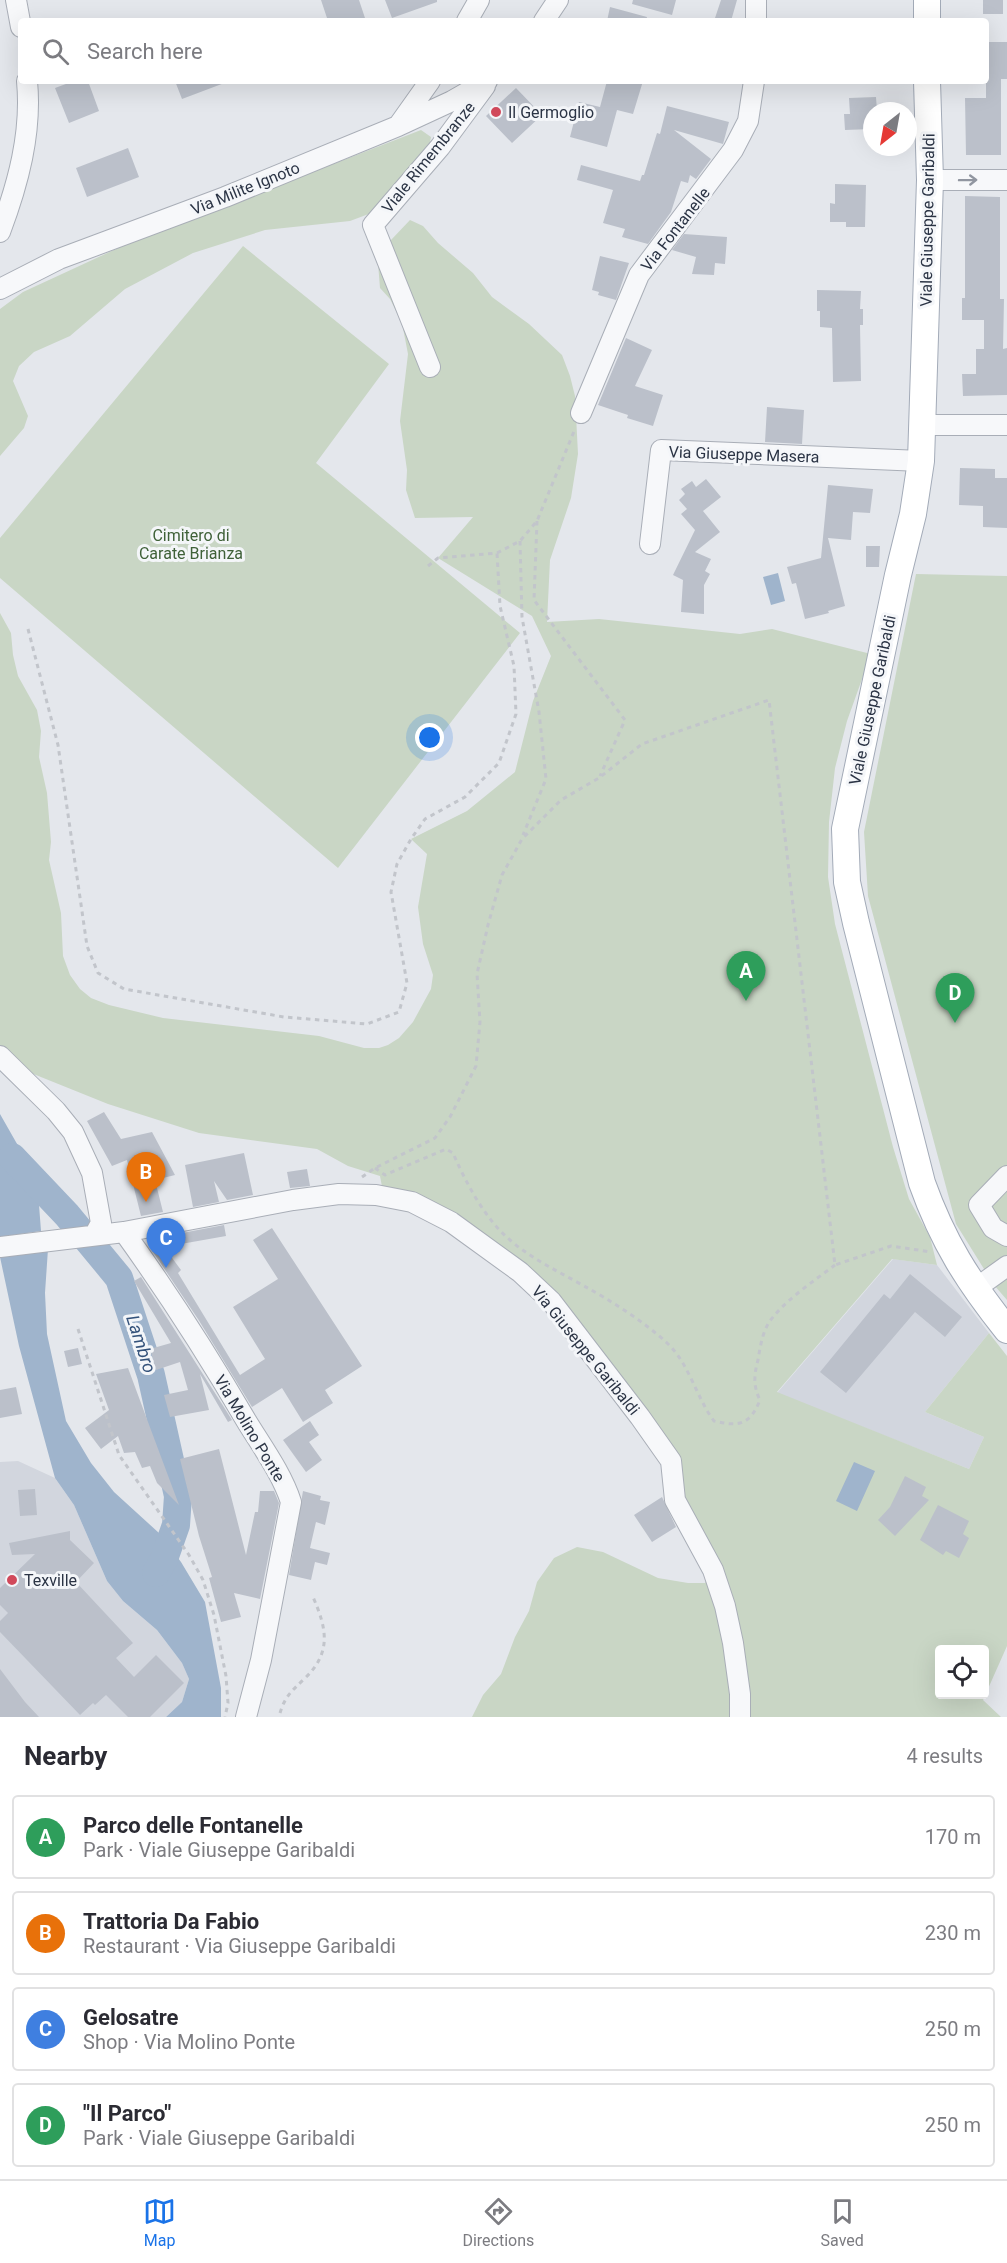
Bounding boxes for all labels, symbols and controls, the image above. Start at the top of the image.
search box [18,18,989,84]
icon: search [39,35,72,68]
text: Search here [87,39,203,64]
street label: Viale Rimembranze [378,98,479,217]
north arrow [863,102,917,156]
place label: Il Germoglio [508,103,594,122]
marker: Il Germoglio [489,105,503,119]
street label: Viale Giuseppe Garibaldi [916,133,939,307]
street label: Via Milite Ignoto [188,158,302,219]
one-way arrow [958,175,978,186]
street label: Via Fontanelle [637,184,714,275]
street label: Via Giuseppe Masera [668,442,820,467]
park label: Cimitero di Carate Brianza [139,526,243,563]
street label: Viale Giuseppe Garibaldi [845,613,900,787]
your location [415,723,444,752]
pin: A [726,952,766,1001]
pin: D [936,974,974,1023]
pin: B [126,1152,166,1202]
pin: C [146,1218,186,1268]
street label: Via Giuseppe Garibaldi [528,1282,644,1419]
water label: Lambro [122,1312,161,1376]
street label: Via Molino Ponte [210,1371,289,1485]
place label: Texville [24,1571,77,1590]
marker: Texville [5,1573,19,1587]
map controls [935,1645,989,1699]
button: locate [935,1645,989,1699]
text: Nearby [24,1741,107,1771]
text: 4 results [907,1744,983,1768]
text: Parco delle Fontanelle [83,1813,303,1838]
text: A [39,1825,52,1849]
text: 170 m [925,1825,981,1849]
text: Park · Viale Giuseppe Garibaldi [83,1838,355,1862]
text: Trattoria Da Fabio [83,1909,259,1934]
text: B [39,1921,52,1945]
text: 230 m [925,1921,981,1945]
text: Restaurant · Via Giuseppe Garibaldi [83,1934,396,1958]
text: Gelosatre [83,2005,178,2030]
text: C [39,2017,52,2041]
text: 250 m [925,2017,981,2041]
text: Shop · Via Molino Ponte [83,2030,295,2054]
text: "Il Parco" [83,2101,171,2126]
text: D [39,2113,52,2137]
text: 250 m [925,2113,981,2137]
text: Park · Viale Giuseppe Garibaldi [83,2126,355,2150]
tab: Map [143,2195,176,2250]
tab: Directions [462,2195,534,2250]
tab: Saved [821,2195,864,2250]

